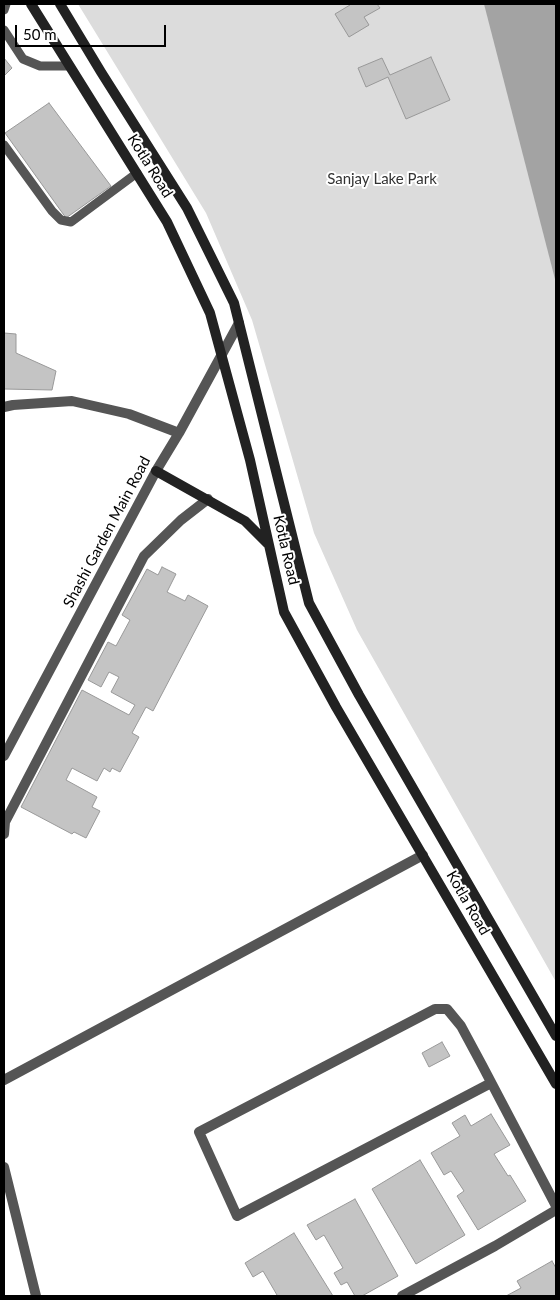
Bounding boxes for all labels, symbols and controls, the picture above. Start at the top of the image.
scale bar [18,15,169,47]
text: 50 m [23,25,57,43]
street label: Kotla Road [123,131,177,201]
park label: Sanjay Lake Park [327,170,437,188]
street label: Shashi Garden Main Road [60,453,154,611]
street label: Kotla Road [269,513,303,587]
street label: Kotla Road [442,868,494,938]

